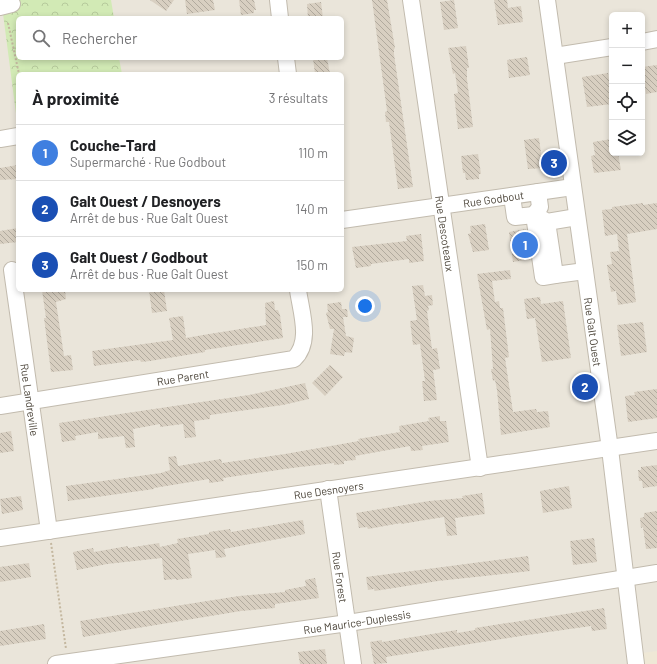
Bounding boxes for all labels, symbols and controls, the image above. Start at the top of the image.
map controls [609,12,645,156]
button: + [609,12,645,48]
search box [16,16,344,60]
icon: search [30,27,52,49]
text: Rechercher [62,29,138,47]
button: − [609,48,645,84]
button: locate [609,84,645,120]
text: À proximité [32,88,119,108]
text: 3 résultats [269,90,328,106]
button: layers [609,120,645,156]
text: Couche-Tard [70,136,156,154]
text: 1 [43,145,47,161]
text: 110 m [298,145,328,161]
pin: 3 [541,148,567,178]
text: Supermarché · Rue Godbout [70,154,226,170]
street label: Rue Godbout [462,188,525,209]
text: Galt Ouest / Desnoyers [70,192,221,210]
street label: Rue Descoteaux [433,195,457,272]
text: 2 [41,201,49,217]
text: 140 m [296,201,328,217]
text: Arrêt de bus · Rue Galt Ouest [70,210,228,226]
pin: 1 [512,230,538,260]
text: Galt Ouest / Godbout [70,248,208,266]
text: 3 [41,257,49,273]
text: 150 m [296,257,328,273]
text: Arrêt de bus · Rue Galt Ouest [70,266,228,282]
your location [355,296,375,316]
street label: Rue Galt Ouest [582,296,605,367]
street label: Rue Landreville [19,363,42,437]
street label: Rue Parent [156,366,210,387]
pin: 2 [572,372,598,402]
street label: Rue Desnoyers [293,478,364,501]
street label: Rue Forest [331,551,351,604]
street label: Rue Maurice-Duplessis [302,606,412,636]

